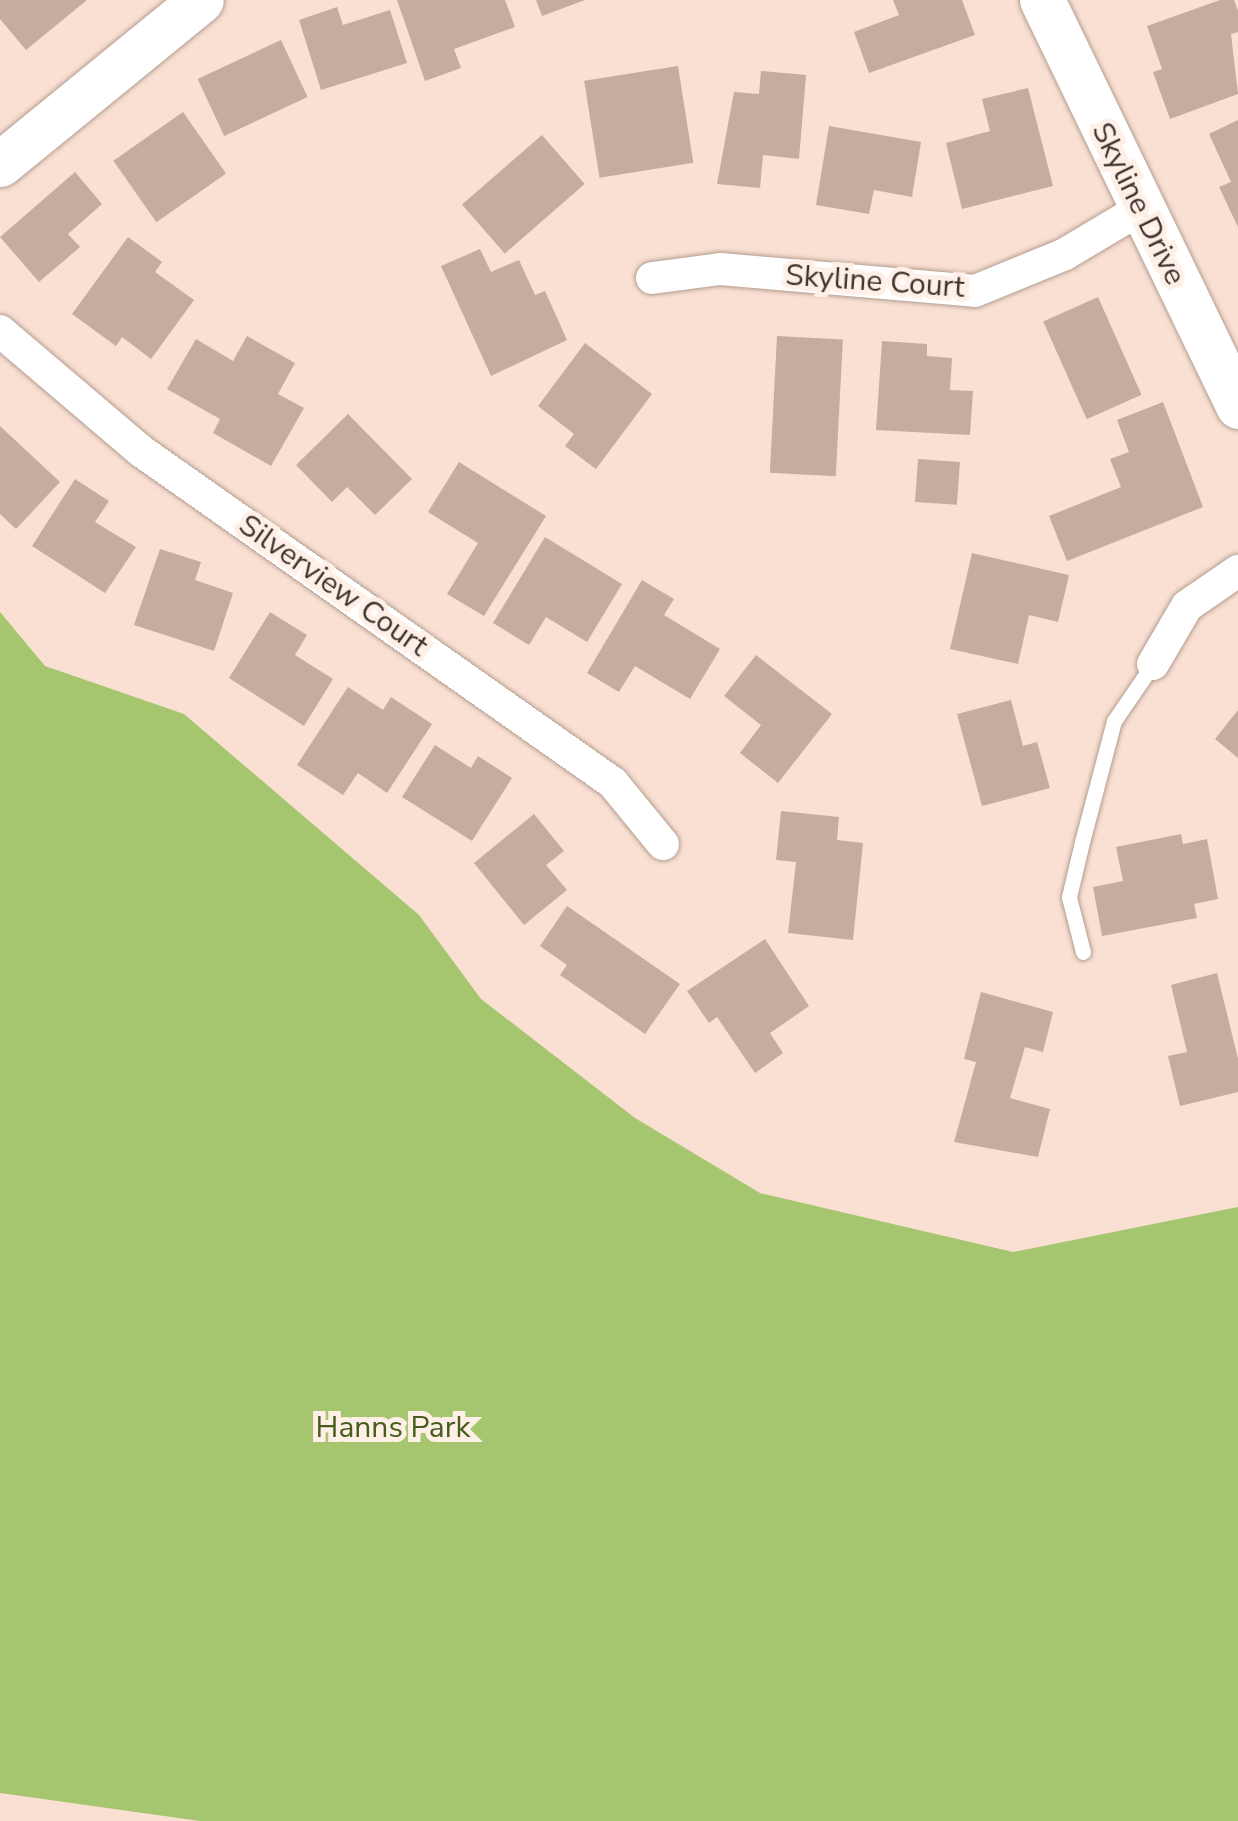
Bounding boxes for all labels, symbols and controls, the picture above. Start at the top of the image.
street label: Skyline Drive [1083,117,1193,291]
street label: Skyline Court [784,258,966,306]
street label: Silverview Court [232,507,434,665]
park label: Hanns Park [316,1410,470,1446]

